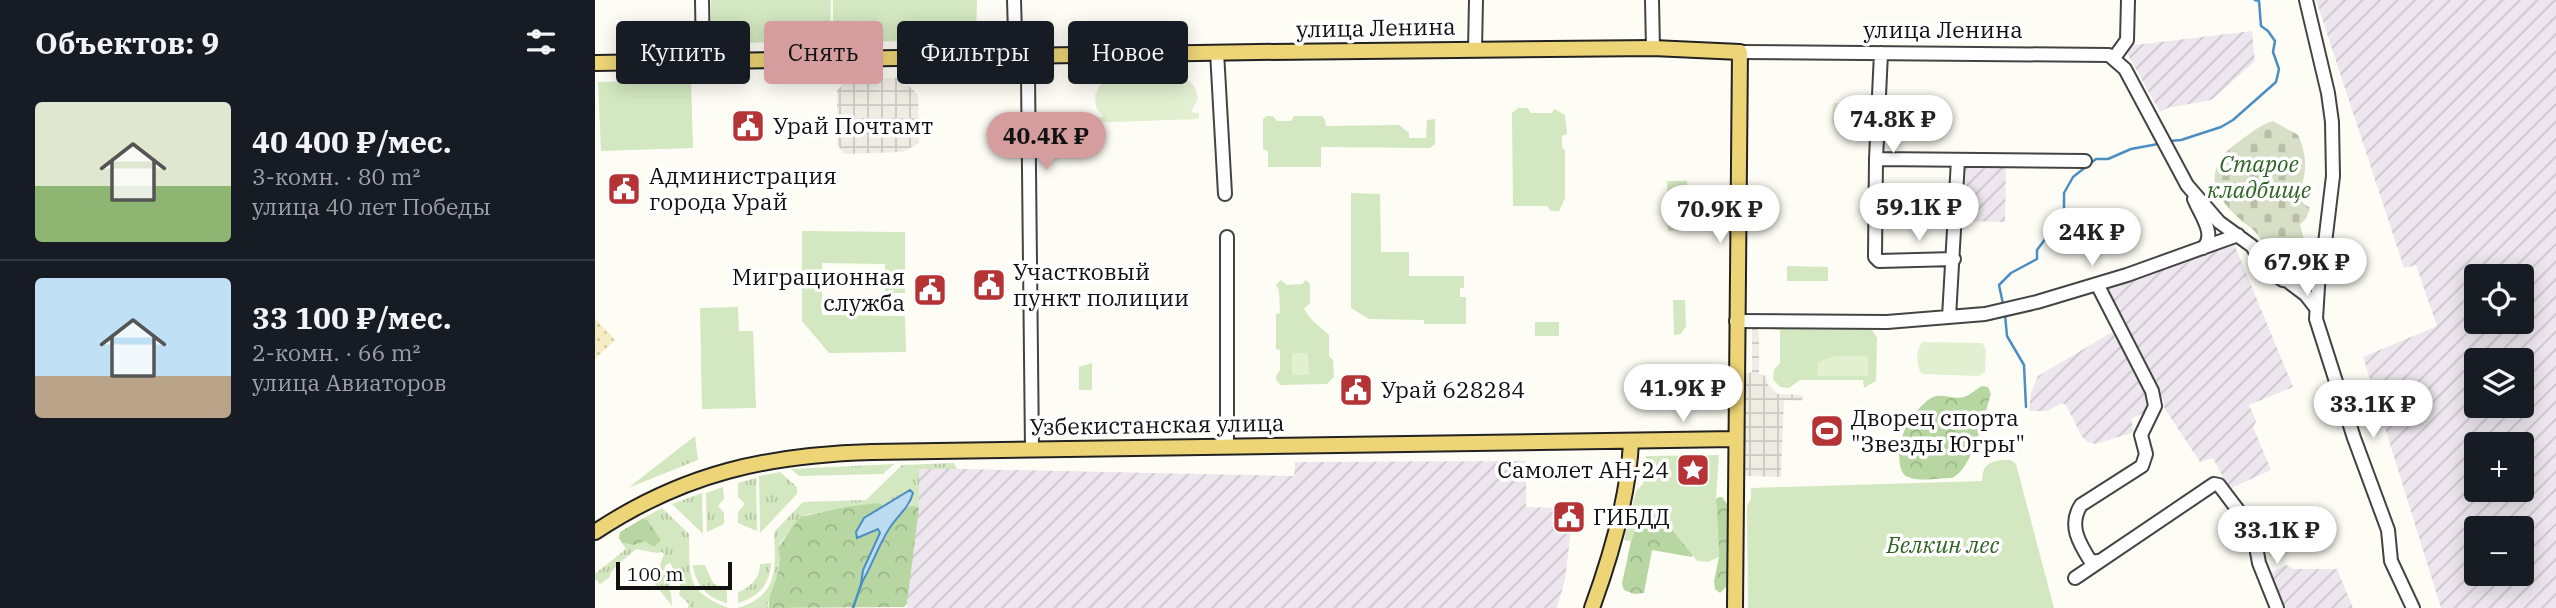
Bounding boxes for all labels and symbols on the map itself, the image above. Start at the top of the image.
street label: улица Ленина [1296,11,1456,43]
street label: улица Ленина [1863,14,2023,44]
pin: 74.8K ₽ [1828,96,1958,155]
public building icon: Урай Почтамт [729,107,767,145]
place label: Урай Почтамт [773,110,933,140]
pin: 40.4K ₽ [981,113,1111,172]
park label: Старое кладбище [2207,148,2311,204]
place label: Администрация города Урай [649,160,837,216]
public building icon: Администрация города Урай [605,170,643,208]
pin: 59.1K ₽ [1854,184,1984,243]
pin: 70.9K ₽ [1655,186,1785,245]
pin: 24K ₽ [2043,208,2141,268]
pin: 67.9K ₽ [2242,238,2372,298]
place label: Участковый пункт полиции [1013,256,1189,312]
place label: Миграционная служба [732,261,905,317]
public building icon: Участковый пункт полиции [970,266,1008,304]
public building icon: Миграционная служба [911,271,949,309]
pin: 41.9K ₽ [1618,364,1748,424]
public building icon: Урай 628284 [1337,371,1375,409]
place label: Урай 628284 [1381,374,1525,404]
pin: 33.1K ₽ [2308,380,2438,440]
place label: Дворец спорта "Звезды Югры" [1851,402,2025,458]
street label: Узбекистанская улица [1029,407,1285,441]
sports icon: Дворец спорта "Звезды Югры" [1808,412,1846,450]
place icon: Самолет АН-24 [1674,451,1712,489]
place label: Самолет АН-24 [1497,454,1669,484]
public building icon: ГИБДД [1550,498,1588,536]
place label: ГИБДД [1593,501,1670,531]
pin: 33.1K ₽ [2212,506,2342,566]
park label: Белкин лес [1886,529,2000,559]
scale bar [616,559,731,591]

